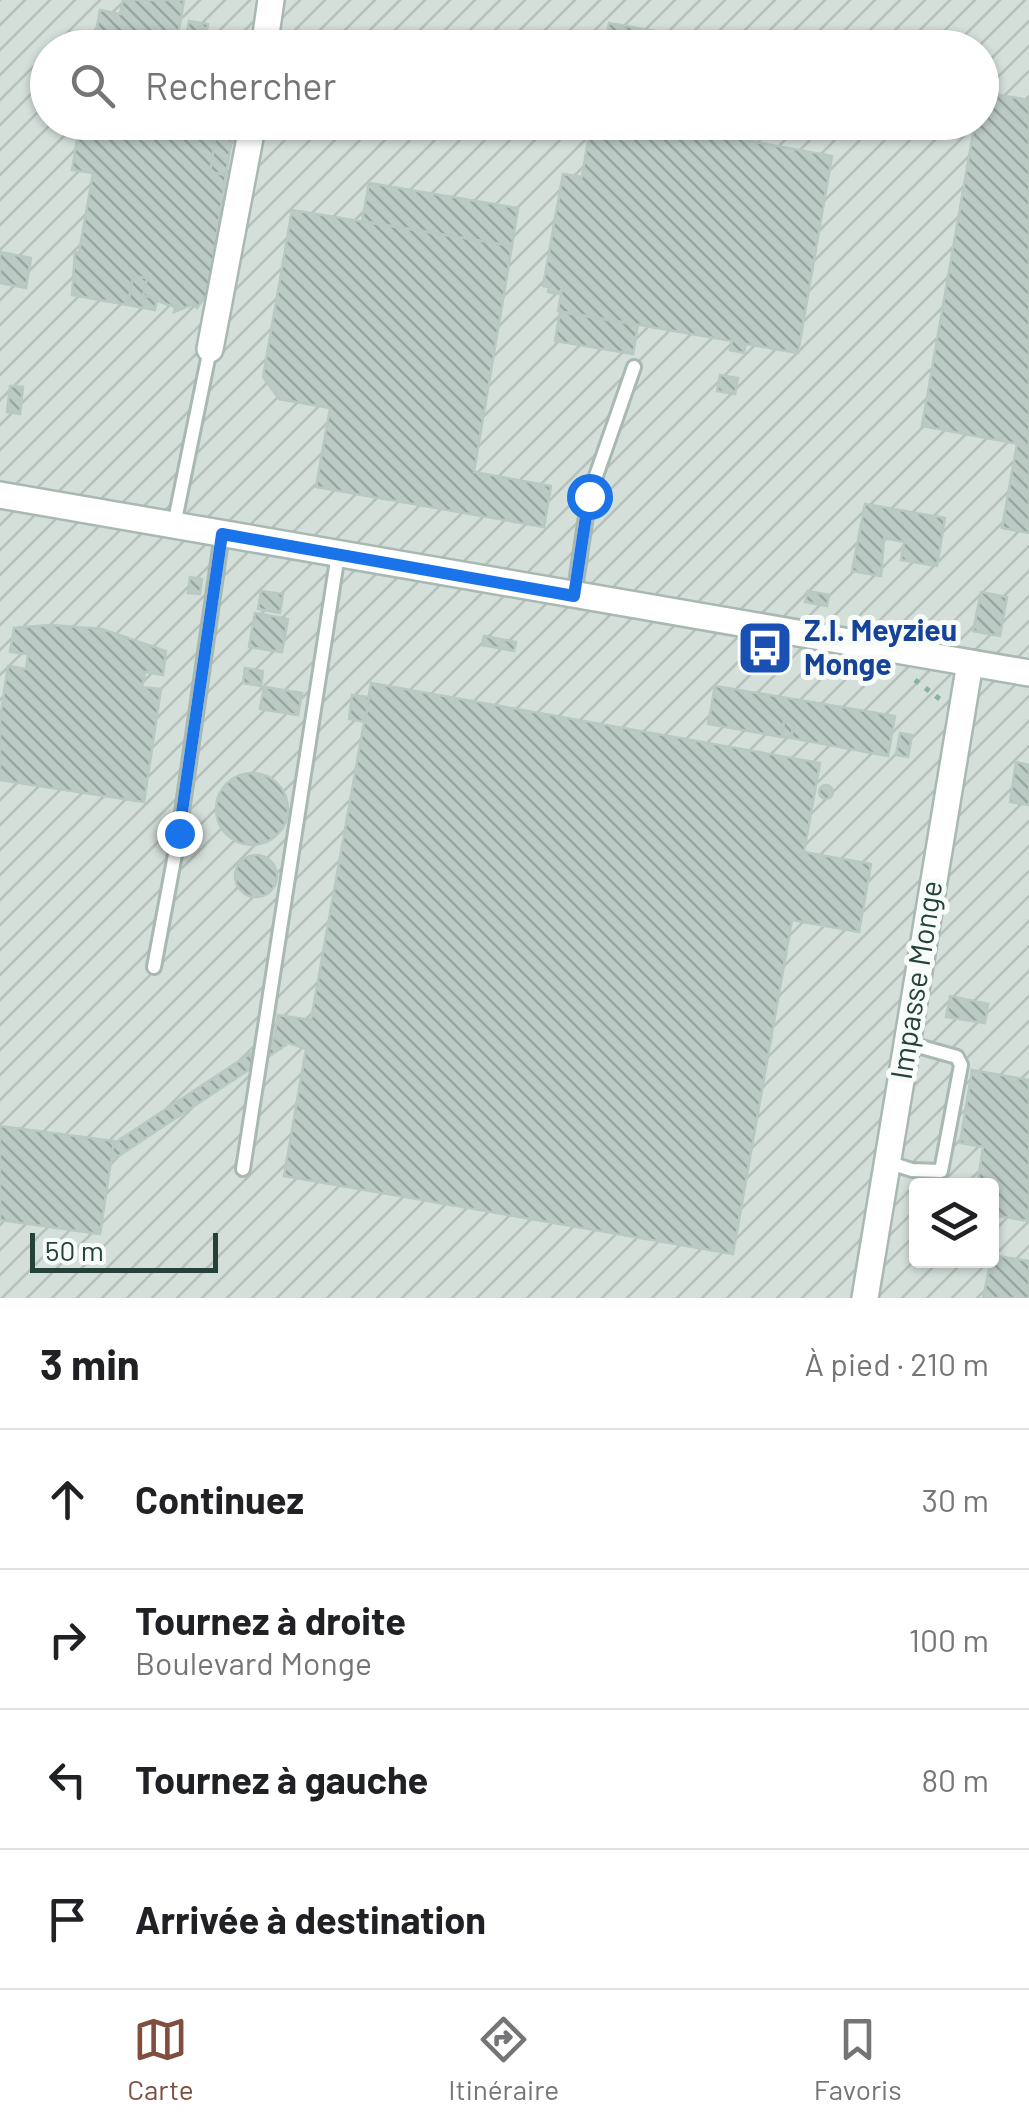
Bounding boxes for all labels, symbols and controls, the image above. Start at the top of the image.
search box [30,30,999,140]
icon: search [65,58,120,113]
text: Rechercher [145,62,336,108]
route start [567,474,613,520]
place label: Z.I. Meyzieu Monge [804,611,957,681]
bus stop icon: Z.I. Meyzieu Monge [735,618,795,678]
route end [157,811,203,857]
street label: Impasse Monge [882,878,949,1082]
map controls [909,1178,999,1268]
button: layers [909,1178,999,1268]
scale bar [30,1228,218,1272]
text: 50 m [45,1233,104,1267]
text: 3 min [40,1338,140,1388]
text: À pied · 210 m [804,1344,989,1382]
icon: ahead [40,1472,95,1527]
text: Continuez [135,1476,304,1522]
text: 30 m [922,1480,989,1518]
text: Tournez à droite [135,1597,406,1643]
icon: right [40,1612,95,1667]
text: 100 m [909,1620,989,1658]
text: Boulevard Monge [135,1643,372,1681]
icon: left [40,1752,95,1807]
text: Tournez à gauche [135,1756,428,1802]
text: 80 m [921,1760,989,1798]
icon: arrive [40,1892,95,1947]
text: Arrivée à destination [135,1896,486,1942]
tab: Carte [127,2012,194,2106]
tab: Itinéraire [448,2012,559,2106]
tab: Favoris [814,2012,902,2106]

